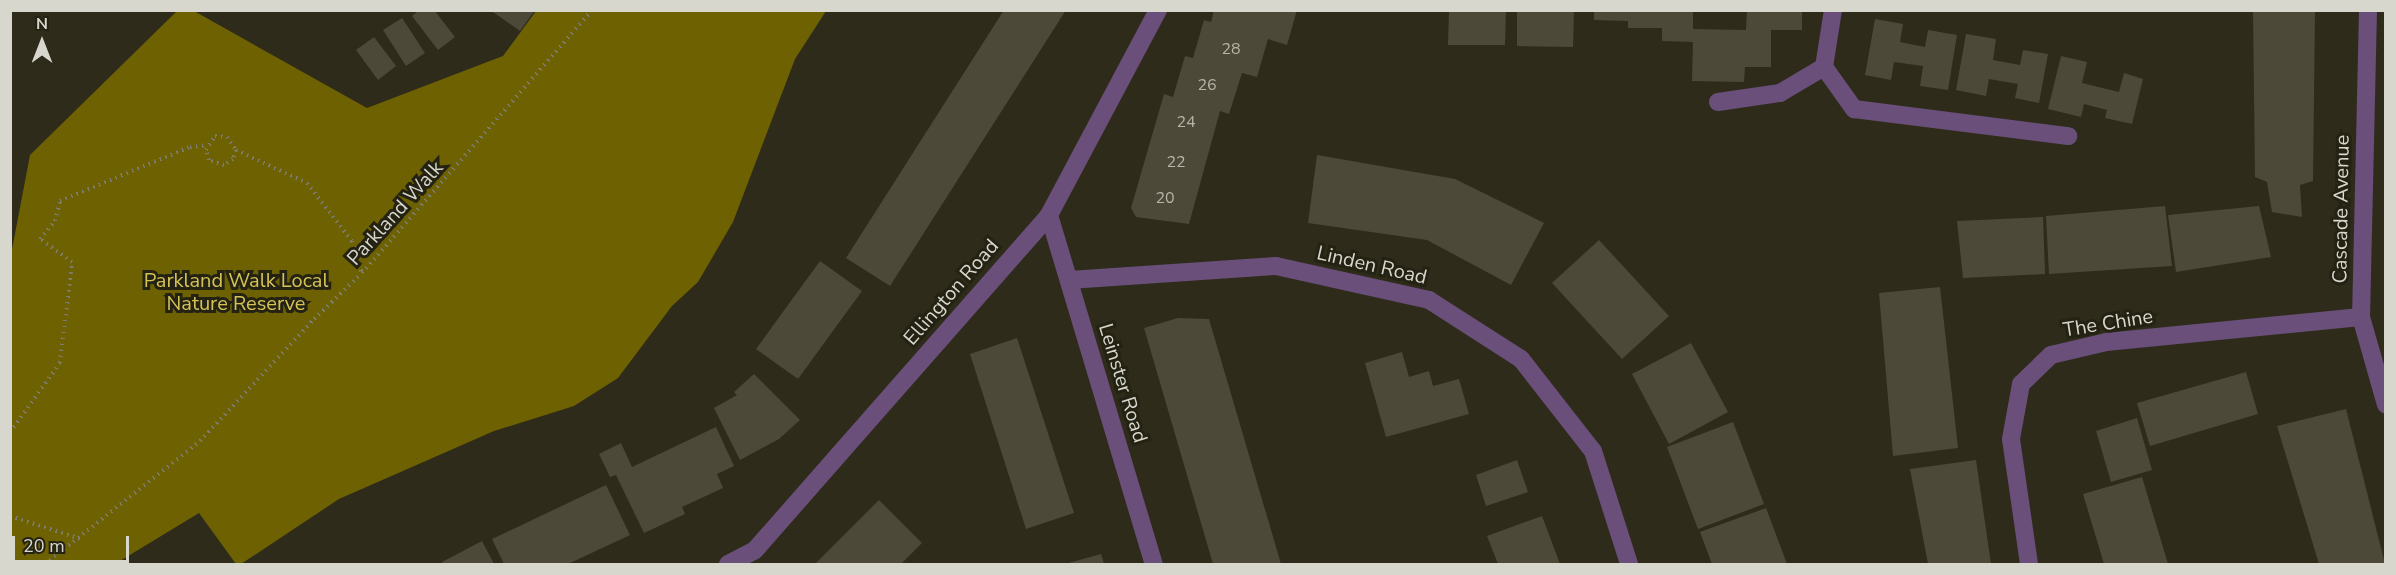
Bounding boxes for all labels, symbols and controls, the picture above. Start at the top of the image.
north arrow [12,12,72,72]
text: N [36,13,48,35]
house number: 28 [1221,39,1241,59]
house number: 26 [1197,75,1217,95]
house number: 24 [1176,112,1196,132]
street label: Cascade Avenue [2328,134,2354,284]
house number: 22 [1166,152,1186,172]
street label: Parkland Walk [342,156,448,270]
house number: 20 [1155,188,1175,208]
street label: Ellington Road [899,234,1003,350]
street label: Linden Road [1315,241,1429,289]
park label: Parkland Walk Local Nature Reserve [144,268,328,315]
street label: The Chine [2061,304,2155,342]
street label: Leinster Road [1094,321,1152,445]
scale bar [15,524,132,562]
text: 20 m [23,534,65,558]

